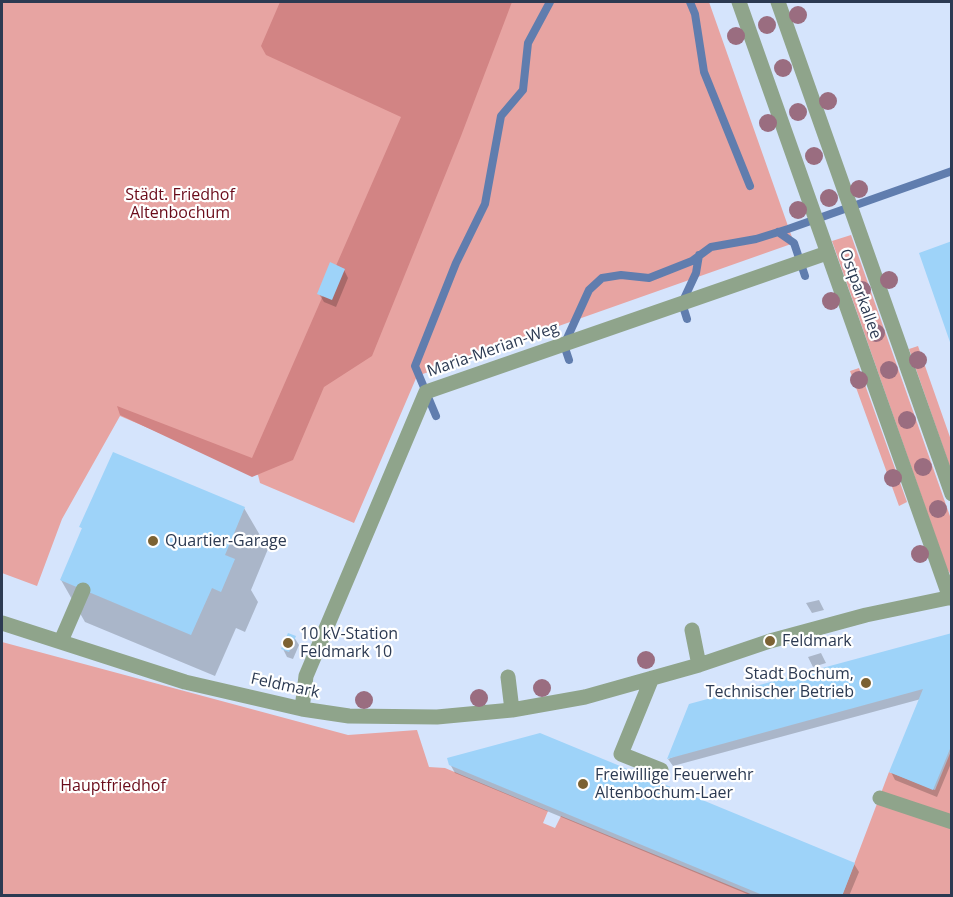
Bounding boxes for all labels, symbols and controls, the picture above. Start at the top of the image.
park label: Städt. Friedhof Altenbochum [125,185,235,223]
street label: Ostparkallee [835,246,885,342]
street label: Maria-Merian-Weg [425,318,561,382]
place label: Quartier-Garage [165,531,287,551]
marker: Quartier-Garage [146,534,160,548]
place label: 10 kV-Station Feldmark 10 [300,624,398,662]
place label: Feldmark [782,631,852,651]
marker: Feldmark [763,634,777,648]
marker: 10 kV-Station Feldmark 10 [281,636,295,650]
place label: Stadt Bochum, Technischer Betrieb [706,664,854,702]
street label: Feldmark [249,669,321,703]
marker: Stadt Bochum, Technischer Betrieb [859,676,873,690]
place label: Freiwillige Feuerwehr Altenbochum-Laer [595,765,754,803]
park label: Hauptfriedhof [60,776,166,796]
marker: Freiwillige Feuerwehr Altenbochum-Laer [576,777,590,791]

